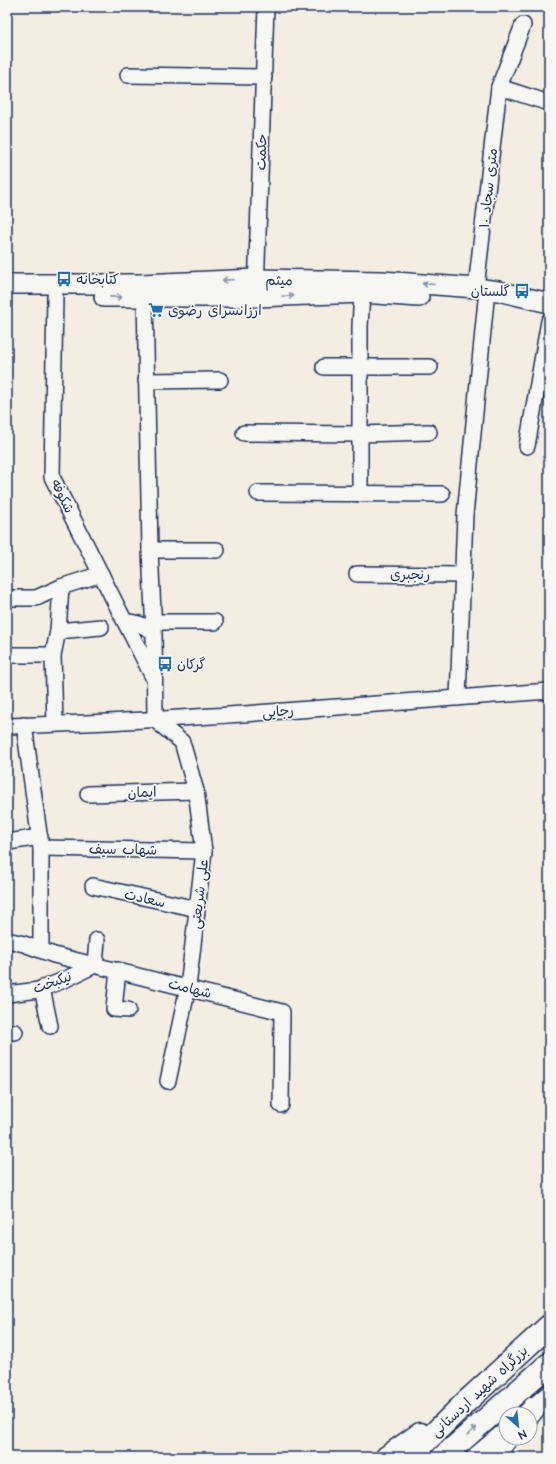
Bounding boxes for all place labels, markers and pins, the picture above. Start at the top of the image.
bus stop icon: کتابخانه [55,270,73,288]
place label: کتابخانه [76,270,119,290]
place label: گلستان [471,282,510,302]
bus stop icon: گلستان [513,282,531,300]
supermarket icon: ارزانسرای رضوی [147,301,165,319]
place label: ارزانسرای رضوی [168,301,262,321]
bus stop icon: گرکان [156,655,174,673]
place label: گرکان [177,655,206,675]

